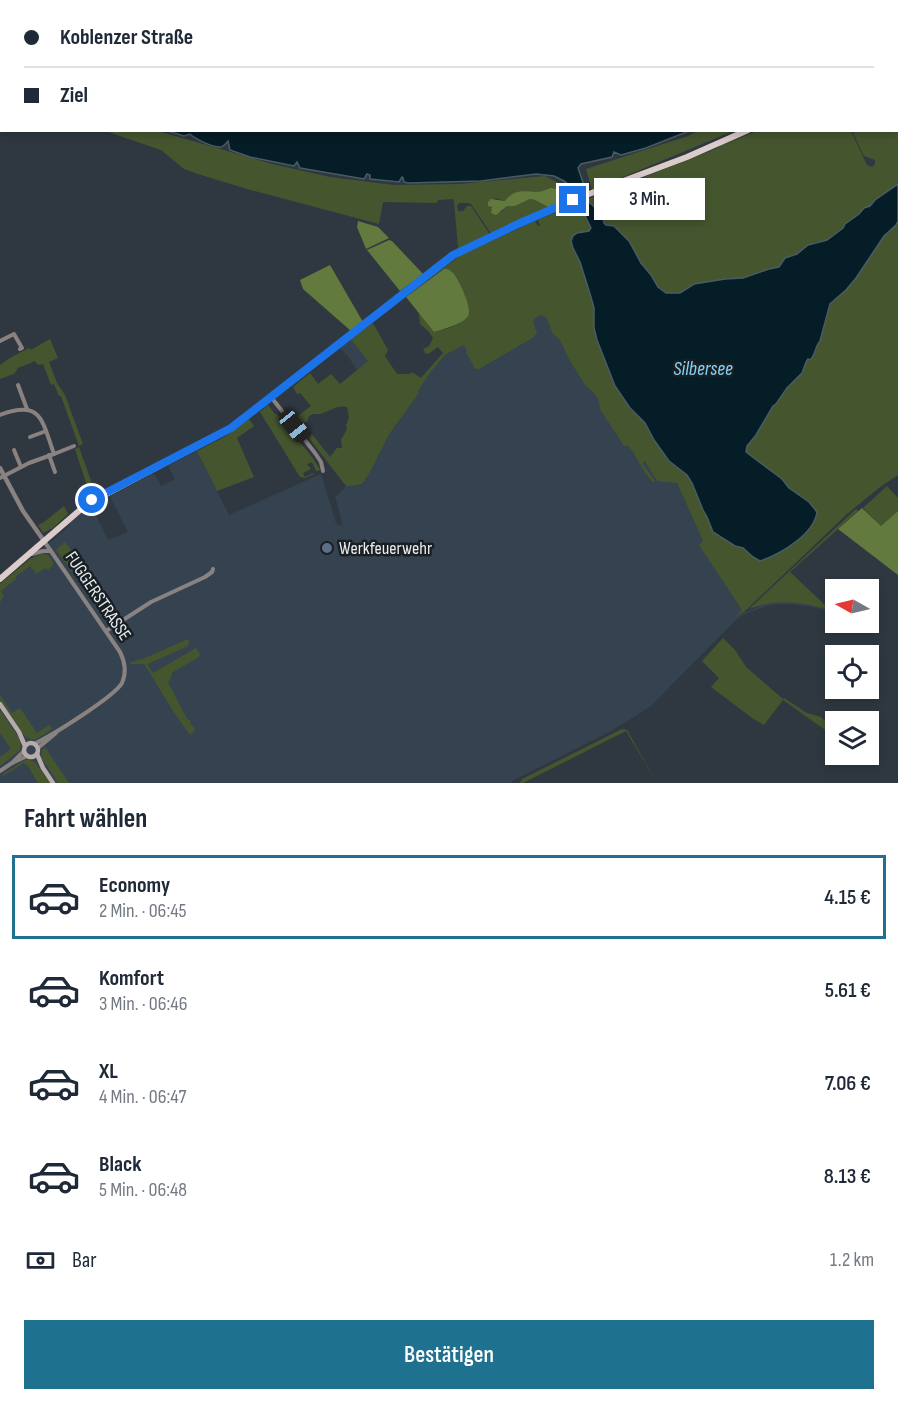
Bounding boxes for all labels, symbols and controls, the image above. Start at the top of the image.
text: Koblenzer Straße [60,24,193,51]
text: Ziel [60,82,88,109]
callout: 3 Min. [594,179,705,221]
route end [559,186,586,213]
text: 3 Min. [629,187,670,211]
water label: Silbersee [673,357,733,381]
car [276,406,312,446]
route start [78,486,105,513]
place label: Werkfeuerwehr [339,538,432,559]
marker: Werkfeuerwehr [320,541,334,555]
street label: FUGGERSTRASSE [61,547,135,645]
north arrow [825,579,879,633]
map controls [825,579,879,765]
button: locate [825,645,879,699]
button: layers [825,711,879,765]
text: Fahrt wählen [24,803,147,835]
icon: car [27,870,81,924]
text: Economy [99,872,170,899]
text: 4.15 € [824,884,871,911]
text: 2 Min. · 06:45 [99,899,187,923]
icon: car [27,963,81,1017]
text: Komfort [99,965,164,992]
text: 5.61 € [825,977,871,1004]
text: 3 Min. · 06:46 [99,992,187,1016]
icon: car [27,1056,81,1110]
text: XL [99,1058,118,1085]
text: 7.06 € [825,1070,871,1097]
text: 4 Min. · 06:47 [99,1085,187,1109]
icon: car [27,1149,81,1203]
text: Black [99,1151,141,1178]
text: 8.13 € [824,1163,871,1190]
text: 5 Min. · 06:48 [99,1178,187,1202]
icon: cash [24,1244,57,1277]
text: Bar [72,1247,97,1274]
text: 1.2 km [830,1248,874,1272]
button: Bestätigen [24,1320,874,1389]

